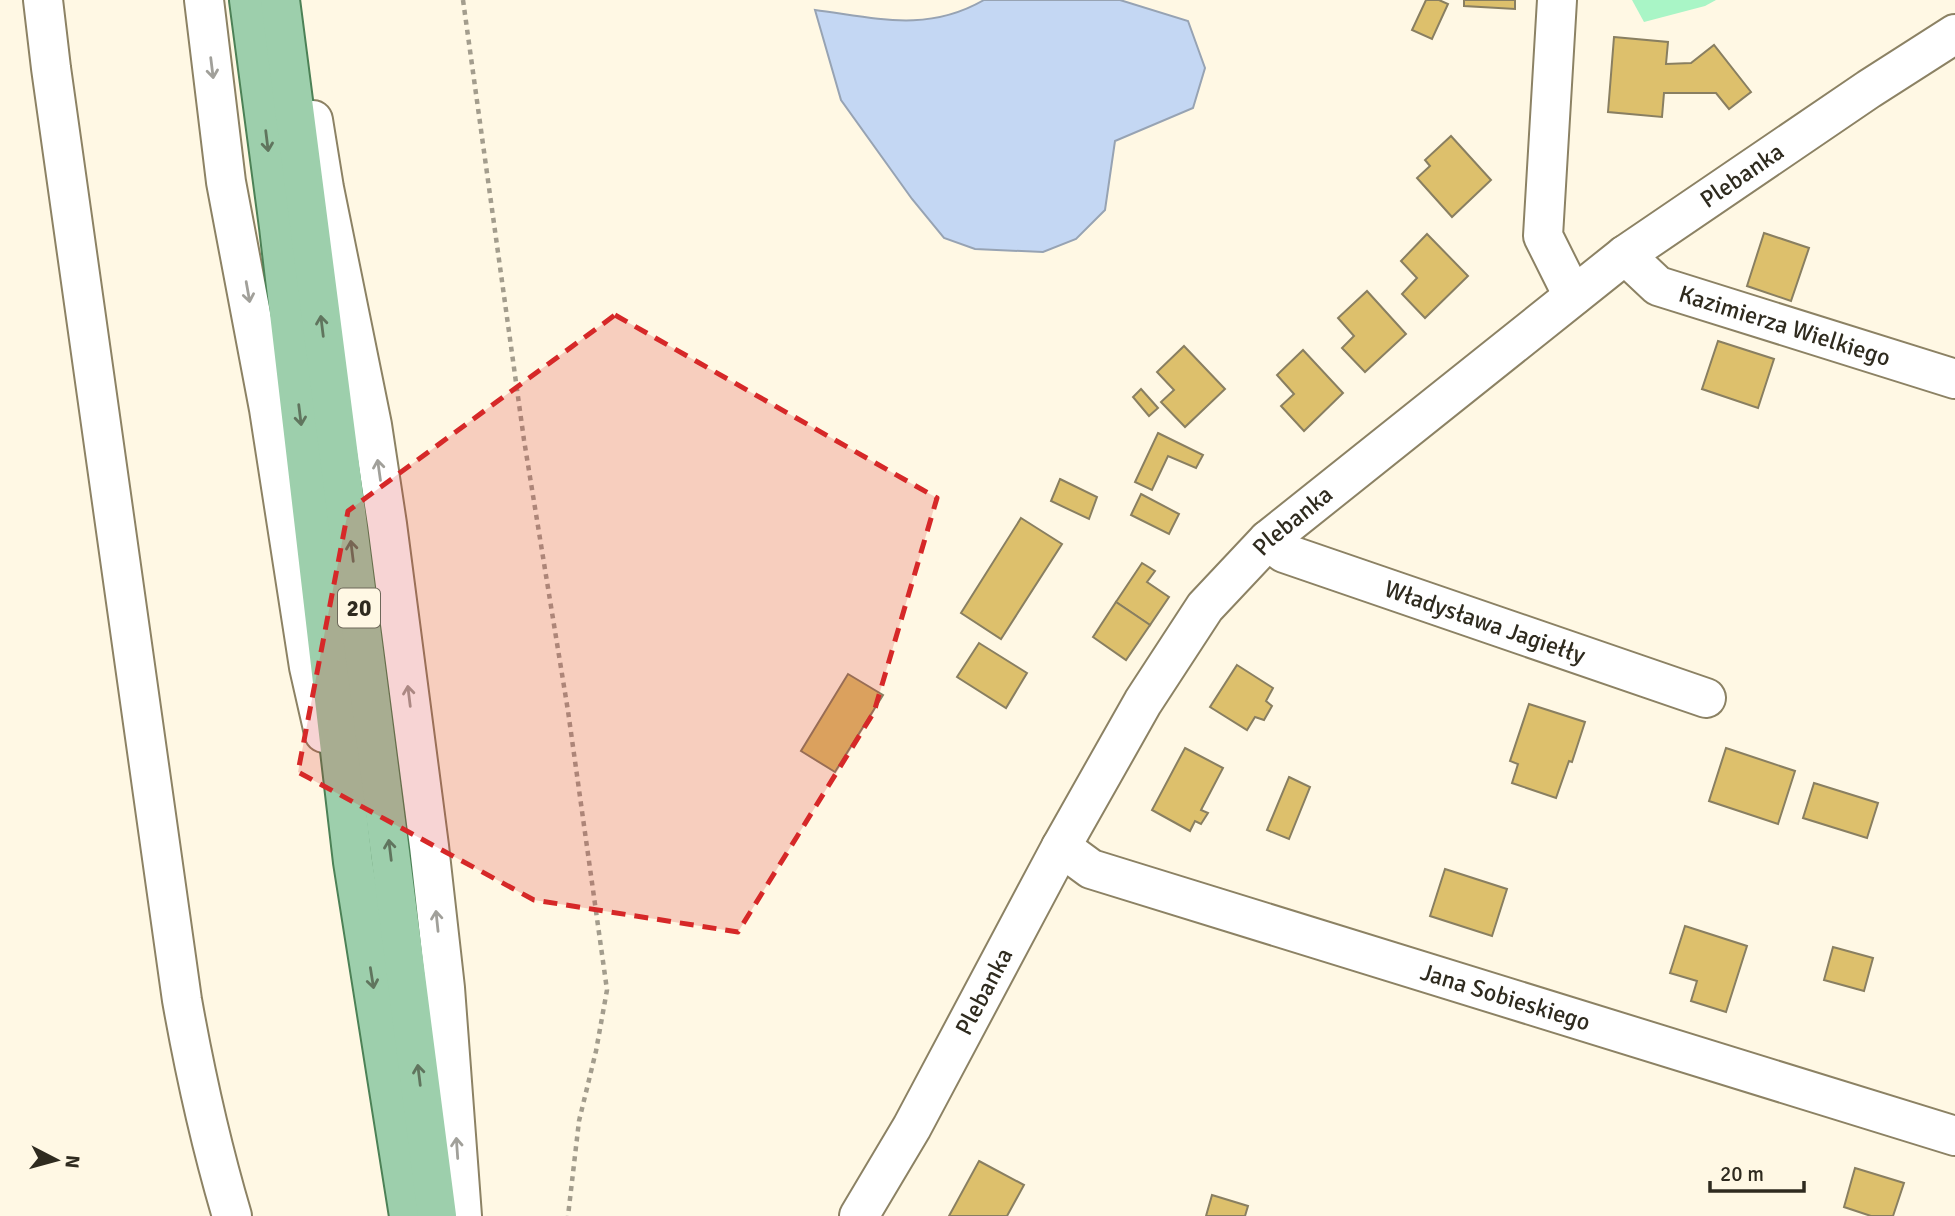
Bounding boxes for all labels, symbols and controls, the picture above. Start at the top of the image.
one-way arrow [206,56,219,79]
one-way arrow [261,129,274,151]
street label: Plebanka [1694,136,1789,214]
street label: Kazimierza Wielkiego [1675,278,1894,373]
one-way arrow [242,280,255,303]
one-way arrow [316,315,329,337]
one-way arrow [294,403,307,426]
one-way arrow [372,459,385,482]
street label: Plebanka [1246,479,1339,562]
one-way arrow [345,540,358,563]
street label: Władysława Jagiełły [1380,574,1589,670]
road number: 20 [338,588,380,628]
one-way arrow [403,685,416,707]
one-way arrow [384,839,397,862]
one-way arrow [431,910,444,933]
street label: Plebanka [949,943,1020,1040]
street label: Jana Sobieskiego [1417,957,1594,1037]
one-way arrow [365,966,378,989]
one-way arrow [413,1065,426,1087]
north arrow [21,1125,91,1195]
one-way arrow [450,1137,463,1160]
scale bar [1710,1150,1804,1194]
text: N [59,1154,85,1169]
text: 20 m [1720,1161,1764,1187]

